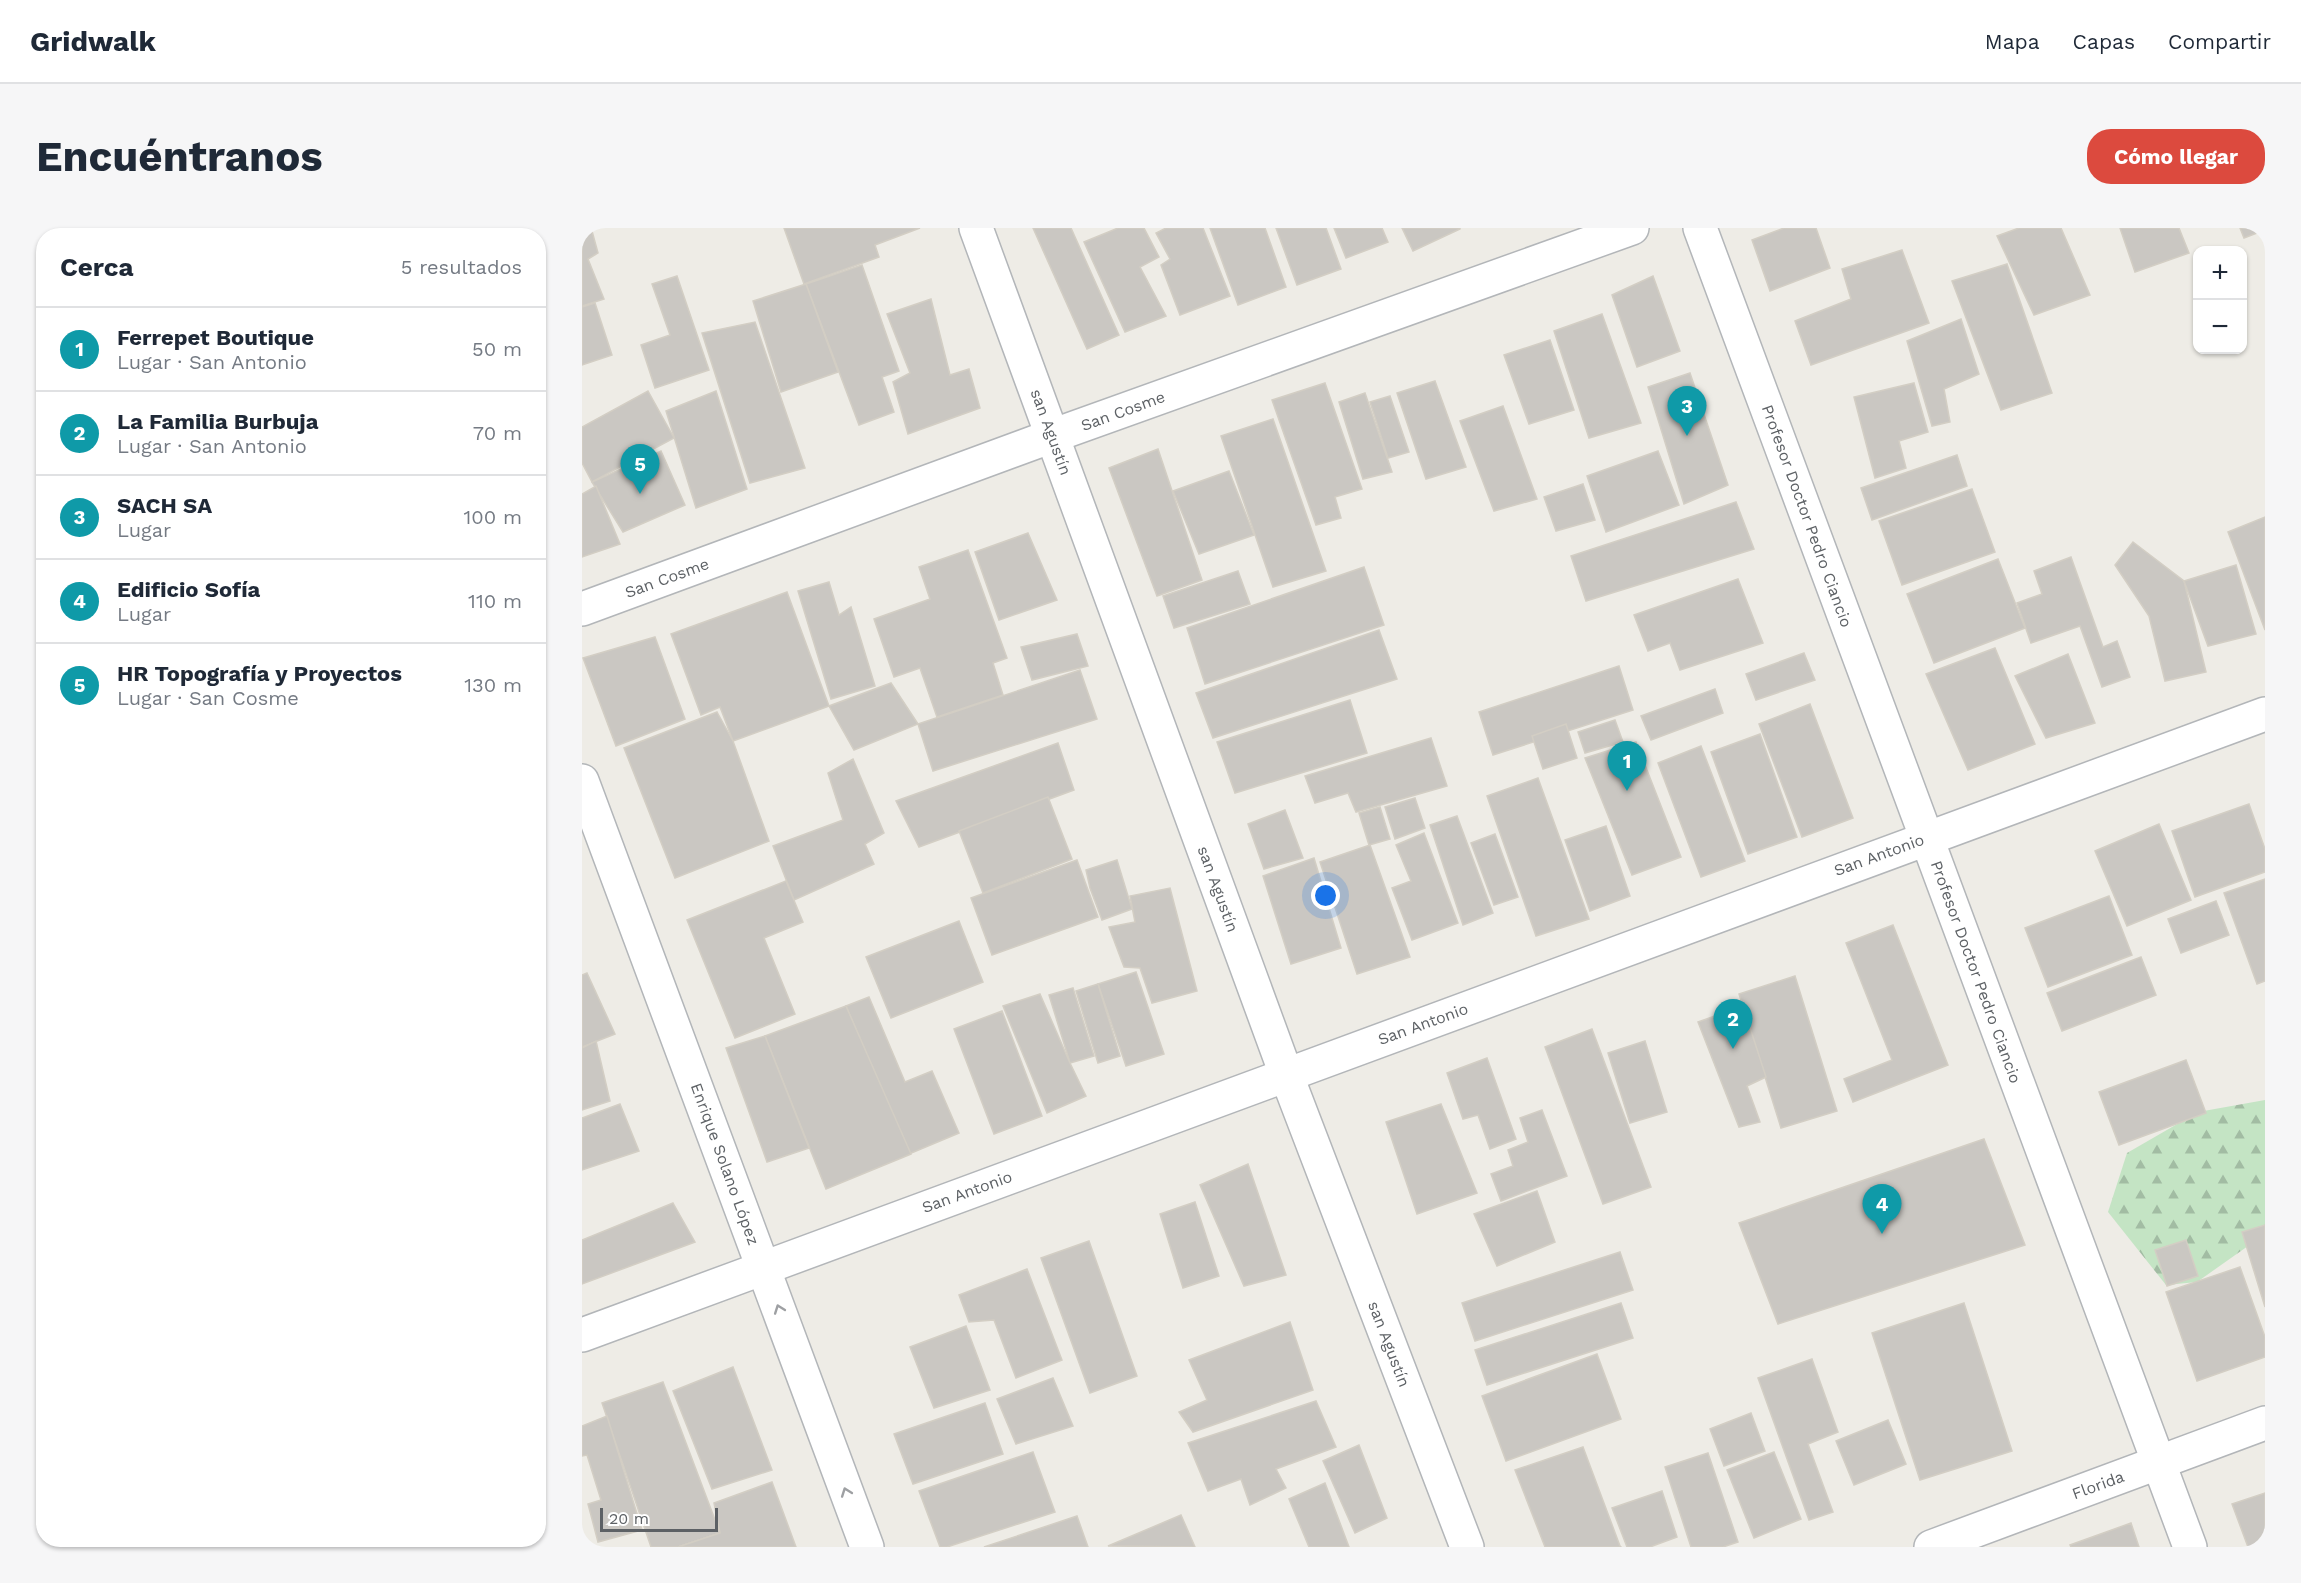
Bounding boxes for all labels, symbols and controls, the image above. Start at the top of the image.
text: Gridwalk [30,25,156,58]
text: Mapa [1985,29,2040,54]
text: Capas [2073,29,2135,54]
text: Compartir [2168,29,2271,54]
button: Cómo llegar [2087,129,2265,184]
text: Encuéntranos [36,132,323,181]
map controls [2193,246,2247,354]
button: + [2193,246,2247,300]
text: Cerca [60,252,134,282]
text: 5 resultados [401,255,522,279]
button: − [2193,300,2247,354]
text: Ferrepet Boutique [117,325,314,350]
text: 1 [75,337,84,361]
text: 50 m [472,337,522,361]
text: Lugar · San Antonio [117,350,307,374]
street label: san Agustín [1027,386,1075,478]
pin: 3 [1668,386,1706,436]
street label: San Cosme [1078,387,1168,435]
street label: Profesor Doctor Pedro Ciancio [1758,402,1856,630]
text: La Familia Burbuja [117,409,318,434]
text: 2 [74,421,85,445]
text: 70 m [473,421,522,445]
text: Lugar · San Antonio [117,434,307,458]
pin: 5 [620,444,660,494]
text: SACH SA [117,493,212,518]
text: 3 [74,505,85,529]
text: 100 m [463,505,522,529]
text: Lugar [117,518,171,542]
street label: San Cosme [622,554,712,602]
text: Edificio Sofía [117,577,260,602]
text: 4 [73,589,86,613]
text: 110 m [468,589,522,613]
text: Lugar [117,602,171,626]
text: HR Topografía y Proyectos [117,661,402,686]
text: 5 [74,673,85,697]
text: 130 m [464,673,522,697]
text: Lugar · San Cosme [117,686,299,710]
pin: 1 [1608,742,1646,791]
street label: San Antonio [1831,830,1927,880]
street label: san Agustín [1194,843,1242,935]
street label: Profesor Doctor Pedro Ciancio [1927,858,2025,1086]
your location [1311,881,1340,910]
street label: San Antonio [1375,999,1471,1049]
pin: 2 [1714,1000,1752,1049]
street label: Enrique Solano López [687,1080,763,1248]
street label: San Antonio [919,1167,1015,1217]
pin: 4 [1862,1184,1902,1234]
street label: san Agustín [1364,1298,1414,1390]
one-way arrow [773,1304,786,1315]
street label: Florida [2069,1467,2127,1503]
one-way arrow [841,1487,854,1498]
scale bar [600,1505,718,1532]
text: 20 m [609,1509,649,1528]

